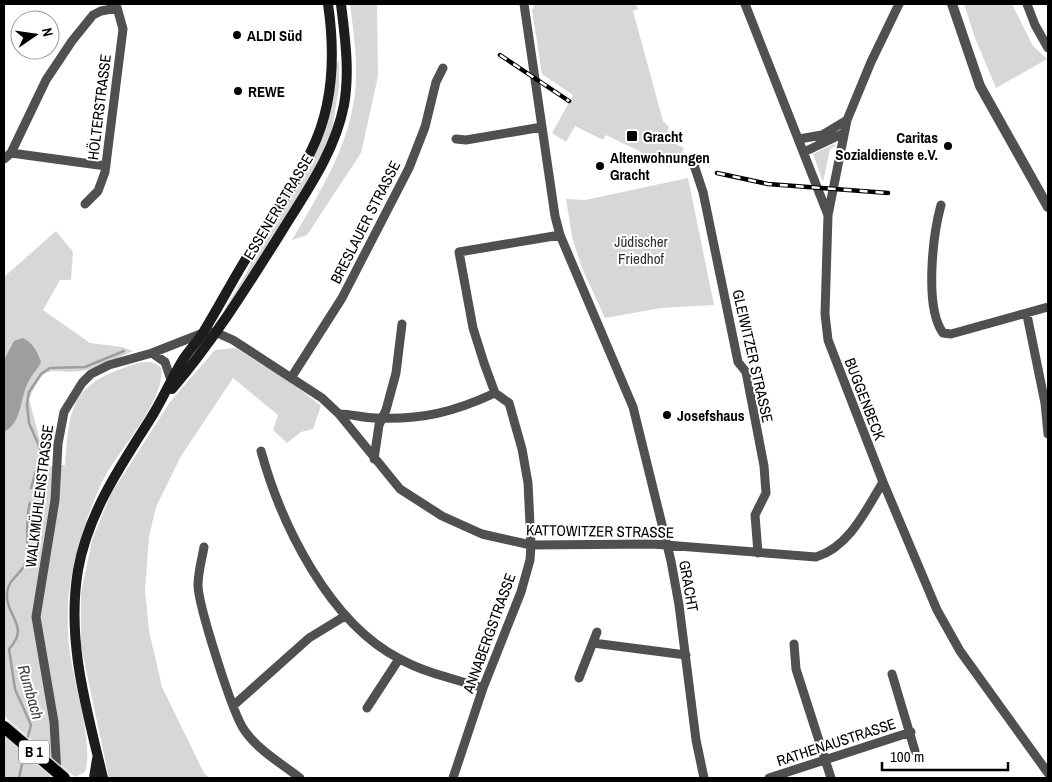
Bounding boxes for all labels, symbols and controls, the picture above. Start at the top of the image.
north arrow [10,10,60,60]
place label: ALDI Süd [247,25,302,46]
text: N [38,26,57,38]
marker: ALDI Süd [231,29,243,41]
street label: HÖLTERSTRASSE [82,53,116,161]
place label: REWE [248,81,285,102]
marker: REWE [232,85,244,97]
place label: Gracht [643,126,683,147]
place label: Caritas Sozialdienste e.V. [835,127,938,165]
marker: Gracht [625,129,639,143]
marker: Caritas Sozialdienste e.V. [942,140,954,152]
place label: Altenwohnungen Gracht [610,147,710,185]
street label: ESSENER STRASSE [238,150,318,264]
street label: BRESLAUER STRASSE [325,157,405,287]
marker: Altenwohnungen Gracht [594,160,606,172]
park label: Jüdischer Friedhof [614,231,668,269]
street label: GLEIWITZER STRASSE [727,287,779,425]
street label: BUGGENBECK [840,355,891,444]
place label: Josefshaus [677,405,745,426]
marker: Josefshaus [661,409,673,421]
street label: WALKMÜHLENSTRASSE [20,423,58,569]
street label: KATTOWITZER STRASSE [526,519,674,543]
street label: GRACHT [674,559,704,614]
street label: ANNABERGSTRASSE [457,570,520,697]
water label: Rumbach [13,662,49,722]
street label: RATHENAUSTRASSE [774,713,898,771]
road number: B 1 [19,740,49,764]
scale bar [882,740,1008,772]
text: 100 m [890,746,924,767]

